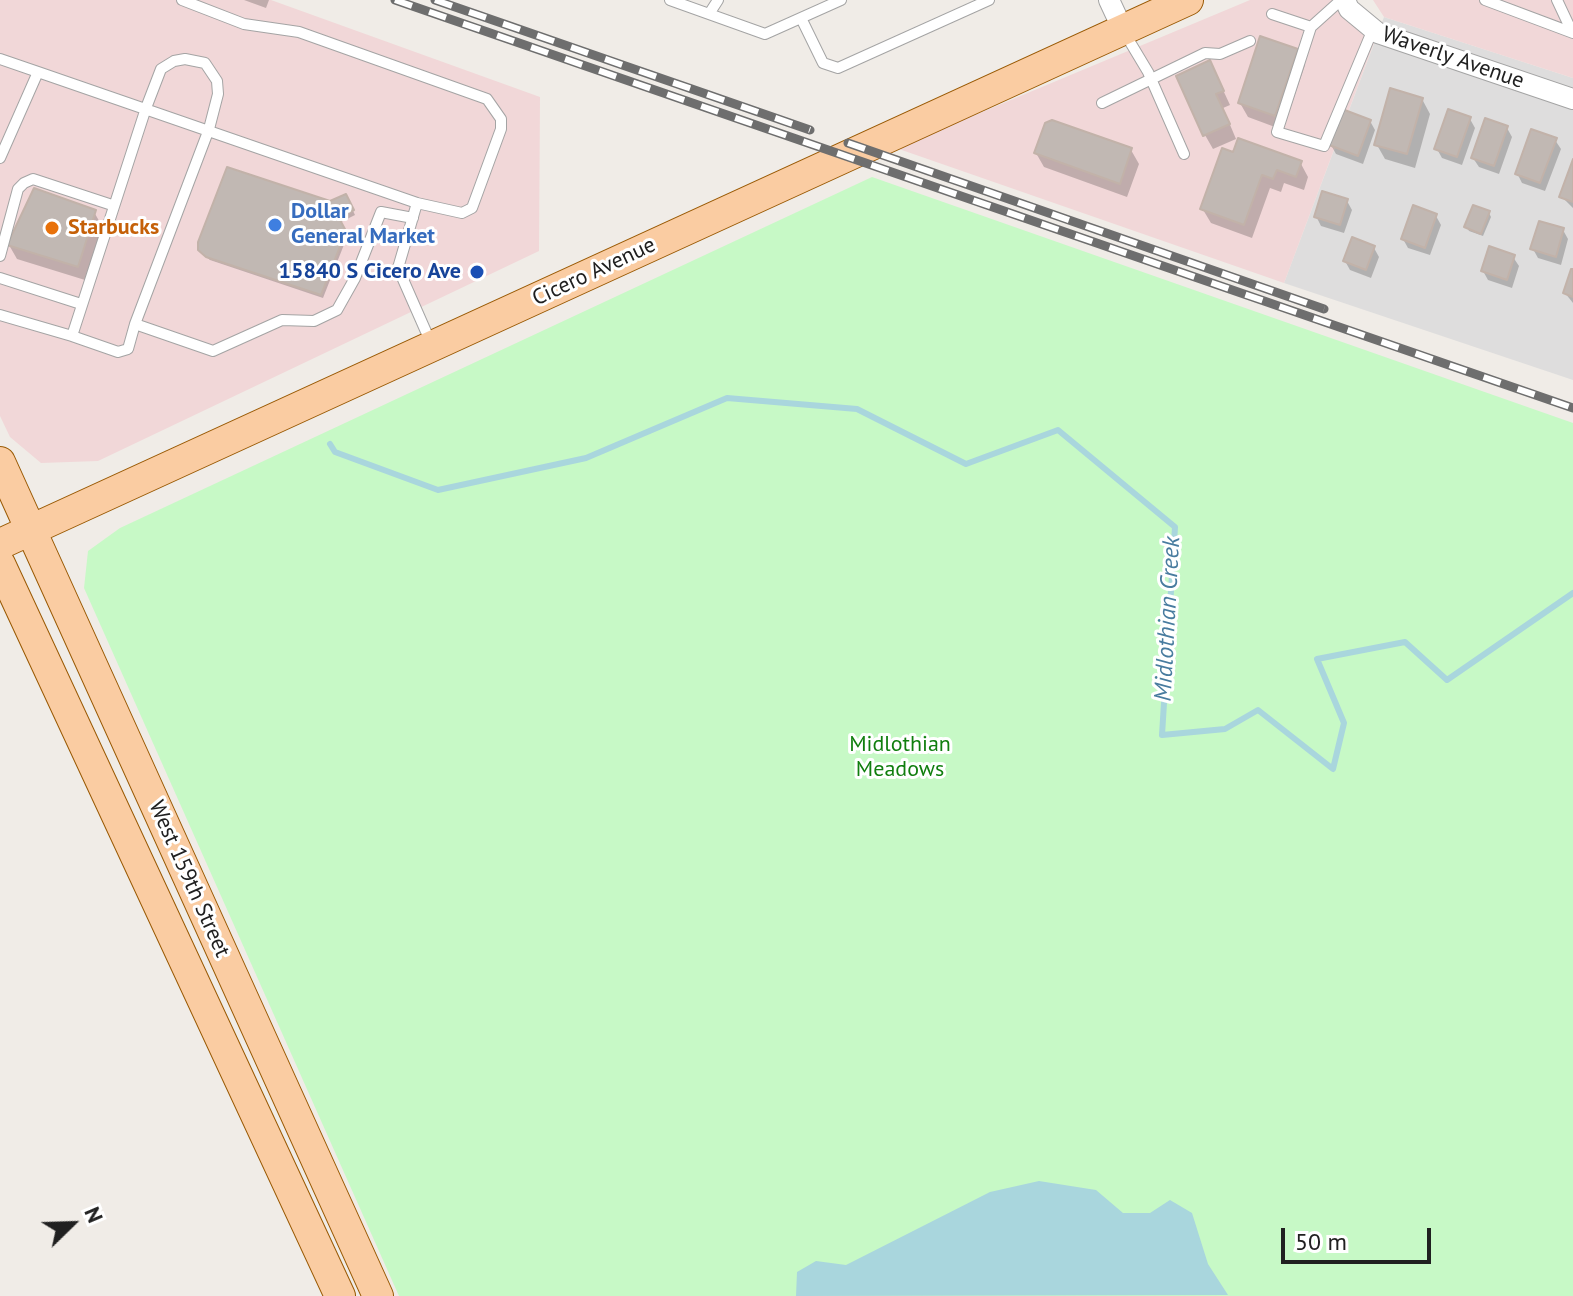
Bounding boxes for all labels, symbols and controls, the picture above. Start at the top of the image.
street label: Waverly Avenue [1378,21,1528,95]
place label: Dollar General Market [291,199,435,250]
place label: Starbucks [68,215,159,241]
marker: Dollar General Market [266,216,284,234]
marker: Starbucks [43,219,61,237]
street label: Cicero Avenue [528,232,660,312]
place label: 15840 S Cicero Ave [279,259,461,285]
marker: 15840 S Cicero Ave [468,263,486,281]
water label: Midlothian Creek [1149,536,1187,702]
park label: Midlothian Meadows [849,732,951,784]
street label: West 159th Street [143,797,235,961]
north arrow [32,1184,112,1264]
text: N [78,1202,110,1227]
scale bar [1285,1212,1435,1262]
text: 50 m [1295,1226,1347,1257]

